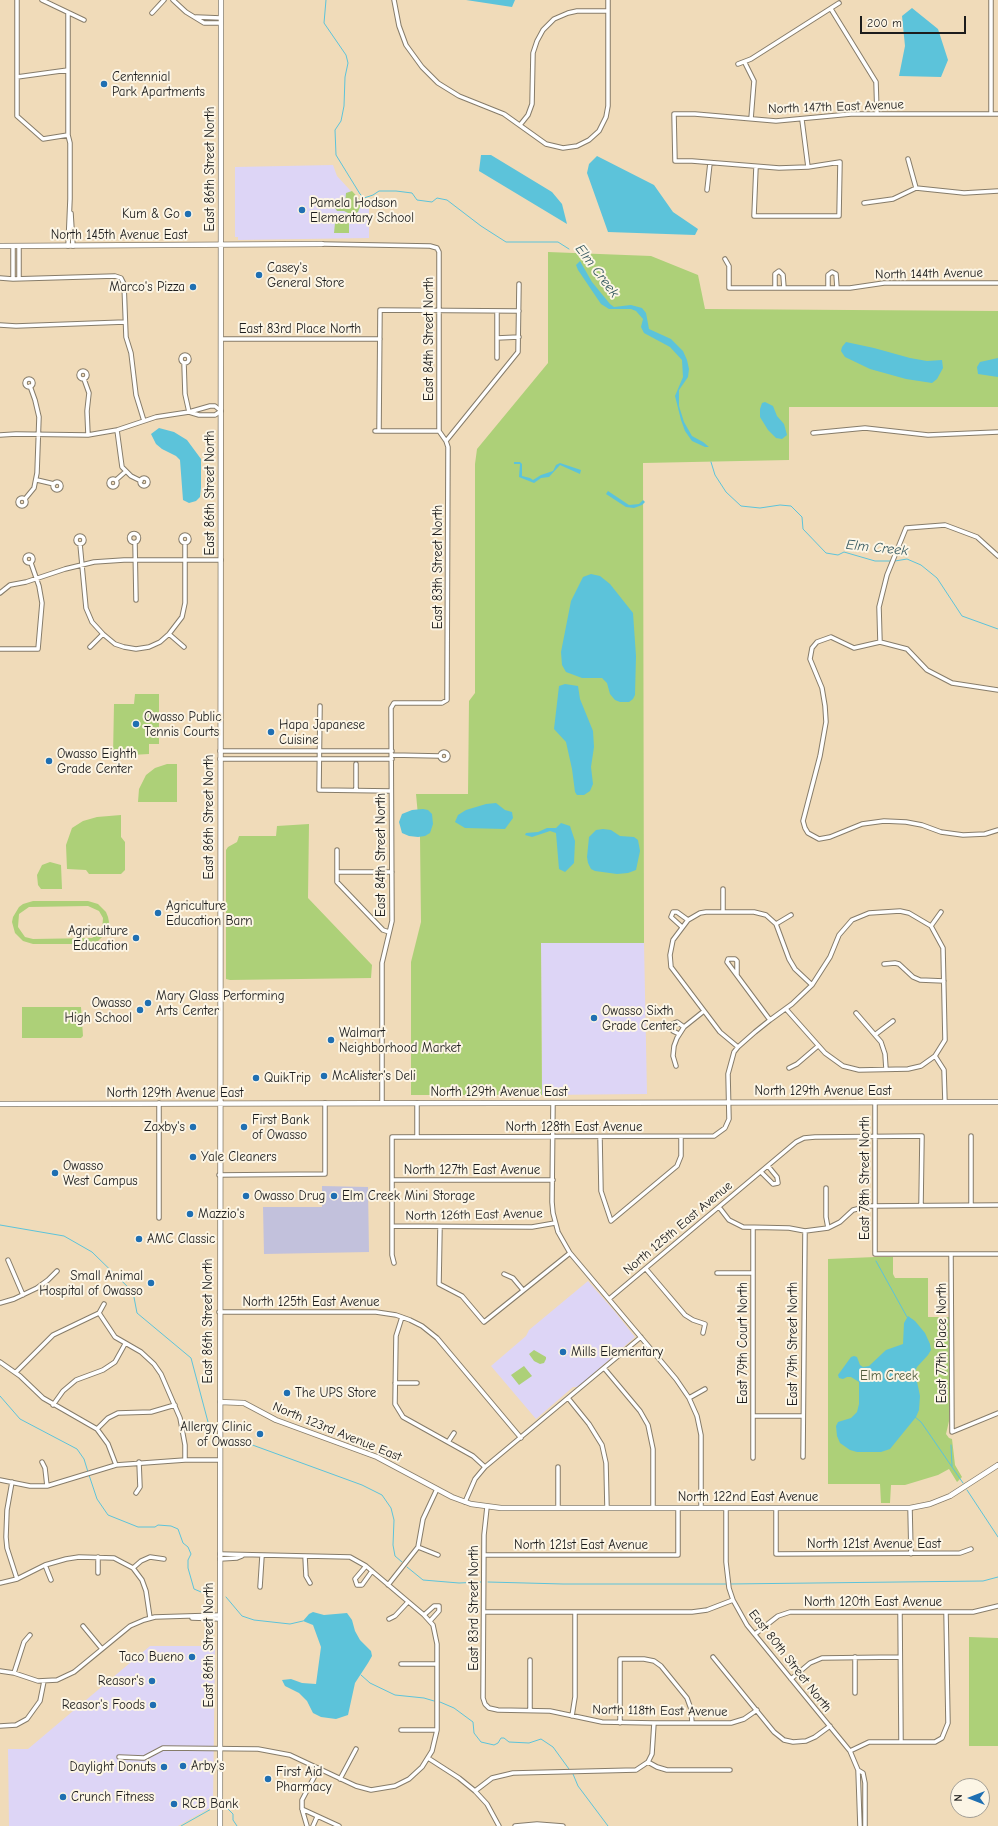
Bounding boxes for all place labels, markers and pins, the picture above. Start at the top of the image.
place label: Centennial Park Apartments [112,69,205,100]
marker: Centennial Park Apartments [99,79,109,89]
place label: Pamela Hodson Elementary School [310,195,414,226]
marker: Pamela Hodson Elementary School [297,205,307,215]
place label: Kum & Go [122,206,180,222]
marker: Kum & Go [183,209,193,219]
place label: Casey's General Store [267,260,344,291]
marker: Casey's General Store [254,270,264,280]
place label: Marco's Pizza [109,279,185,295]
marker: Marco's Pizza [188,282,198,292]
place label: Owasso Public Tennis Courts [144,709,222,740]
place label: Hapa Japanese Cuisine [279,717,365,748]
marker: Owasso Public Tennis Courts [131,719,141,729]
marker: Hapa Japanese Cuisine [266,727,276,737]
place label: Owasso Eighth Grade Center [57,746,137,777]
marker: Owasso Eighth Grade Center [44,756,54,766]
place label: Agriculture Education Barn [166,898,253,929]
marker: Agriculture Education Barn [153,908,163,918]
place label: Agriculture Education [68,923,128,954]
marker: Agriculture Education [131,933,141,943]
place label: Mary Glass Performing Arts Center [156,988,285,1019]
place label: Owasso High School [64,995,132,1026]
marker: Mary Glass Performing Arts Center [143,998,153,1008]
place label: Owasso Sixth Grade Center [602,1003,677,1034]
marker: Owasso High School [135,1005,145,1015]
marker: Owasso Sixth Grade Center [589,1013,599,1023]
place label: Walmart Neighborhood Market [339,1025,461,1056]
marker: Walmart Neighborhood Market [326,1035,336,1045]
place label: McAlister's Deli [332,1068,416,1084]
place label: QuikTrip [264,1070,311,1086]
marker: McAlister's Deli [319,1071,329,1081]
marker: QuikTrip [251,1073,261,1083]
place label: First Bank of Owasso [252,1112,309,1143]
place label: Zaxby's [144,1119,185,1135]
marker: Zaxby's [188,1122,198,1132]
marker: First Bank of Owasso [239,1122,249,1132]
place label: Yale Cleaners [201,1149,277,1165]
marker: Yale Cleaners [188,1152,198,1162]
place label: Owasso West Campus [63,1158,138,1189]
marker: Owasso West Campus [50,1168,60,1178]
place label: Owasso Drug [254,1188,325,1204]
place label: Elm Creek Mini Storage [342,1188,475,1204]
marker: Owasso Drug [241,1191,251,1201]
marker: Elm Creek Mini Storage [329,1191,339,1201]
place label: Mazzio's [198,1206,245,1222]
marker: Mazzio's [185,1209,195,1219]
place label: AMC Classic [147,1231,215,1247]
marker: AMC Classic [134,1234,144,1244]
place label: Small Animal Hospital of Owasso [39,1268,143,1299]
marker: Small Animal Hospital of Owasso [146,1278,156,1288]
place label: Mills Elementary [571,1344,663,1360]
marker: Mills Elementary [558,1347,568,1357]
place label: The UPS Store [295,1385,376,1401]
marker: The UPS Store [282,1388,292,1398]
place label: Allergy Clinic of Owasso [180,1419,252,1450]
marker: Allergy Clinic of Owasso [255,1429,265,1439]
place label: Taco Bueno [119,1649,184,1665]
marker: Taco Bueno [187,1652,197,1662]
place label: Reasor's [98,1673,144,1689]
marker: Reasor's [147,1676,157,1686]
place label: Reasor's Foods [62,1697,145,1713]
marker: Reasor's Foods [148,1700,158,1710]
place label: Arby's [191,1758,224,1774]
place label: Daylight Donuts [70,1759,156,1775]
marker: Arby's [178,1761,188,1771]
marker: Daylight Donuts [159,1762,169,1772]
place label: First Aid Pharmacy [276,1764,332,1795]
marker: First Aid Pharmacy [263,1774,273,1784]
place label: Crunch Fitness [71,1789,154,1805]
marker: Crunch Fitness [58,1792,68,1802]
place label: RCB Bank [182,1796,238,1812]
marker: RCB Bank [169,1799,179,1809]

